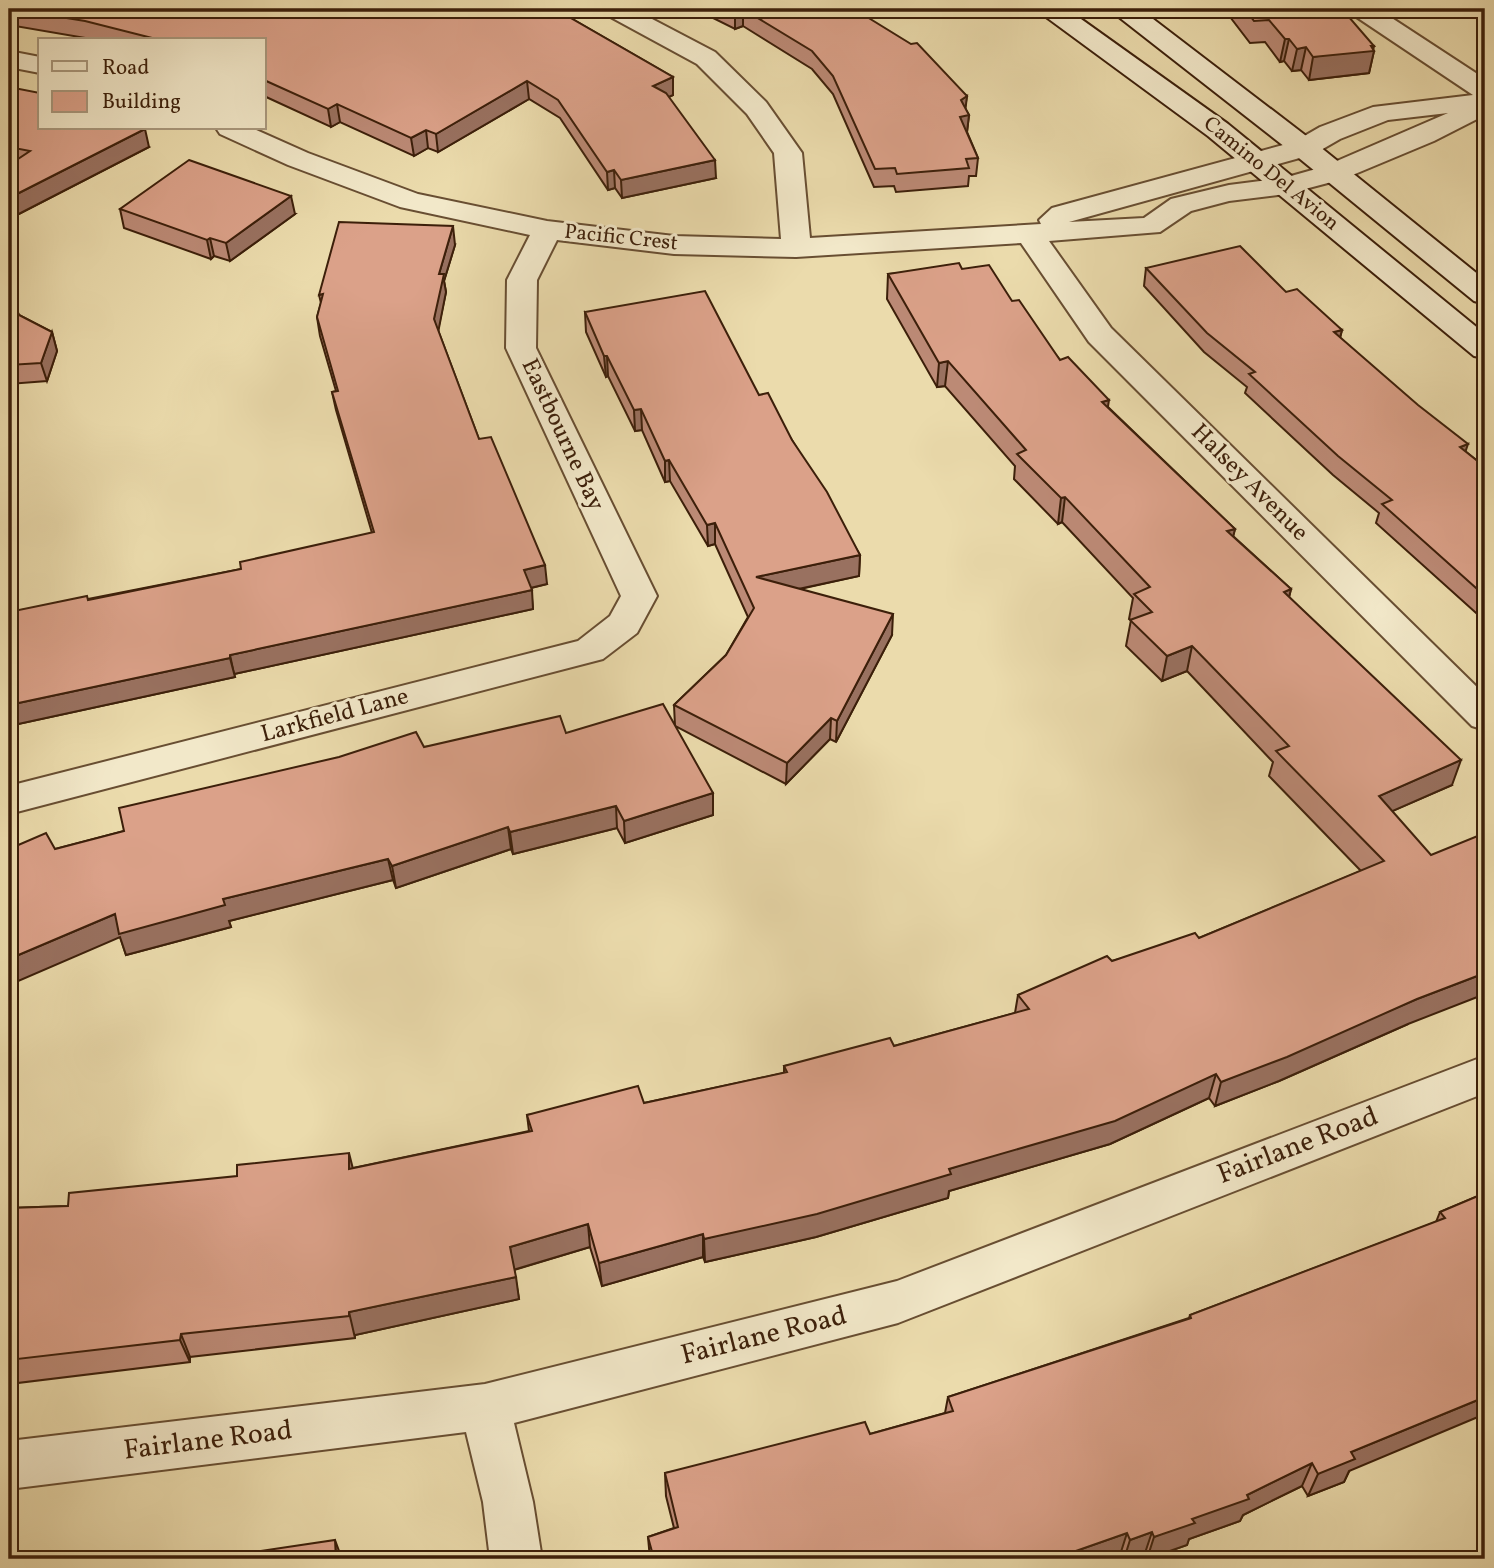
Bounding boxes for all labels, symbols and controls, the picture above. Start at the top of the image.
legend [38,38,266,130]
text: Road [102,54,149,83]
text: Building [102,88,181,117]
street label: Camino Del Avion [1197,110,1345,238]
street label: Pacific Crest [563,218,679,258]
street label: Eastbourne Bay [512,353,612,517]
street label: Halsey Avenue [1182,416,1316,550]
street label: Larkfield Lane [257,680,413,752]
street label: Fairlane Road [1212,1097,1384,1195]
street label: Fairlane Road [677,1297,851,1375]
street label: Fairlane Road [121,1411,295,1471]

